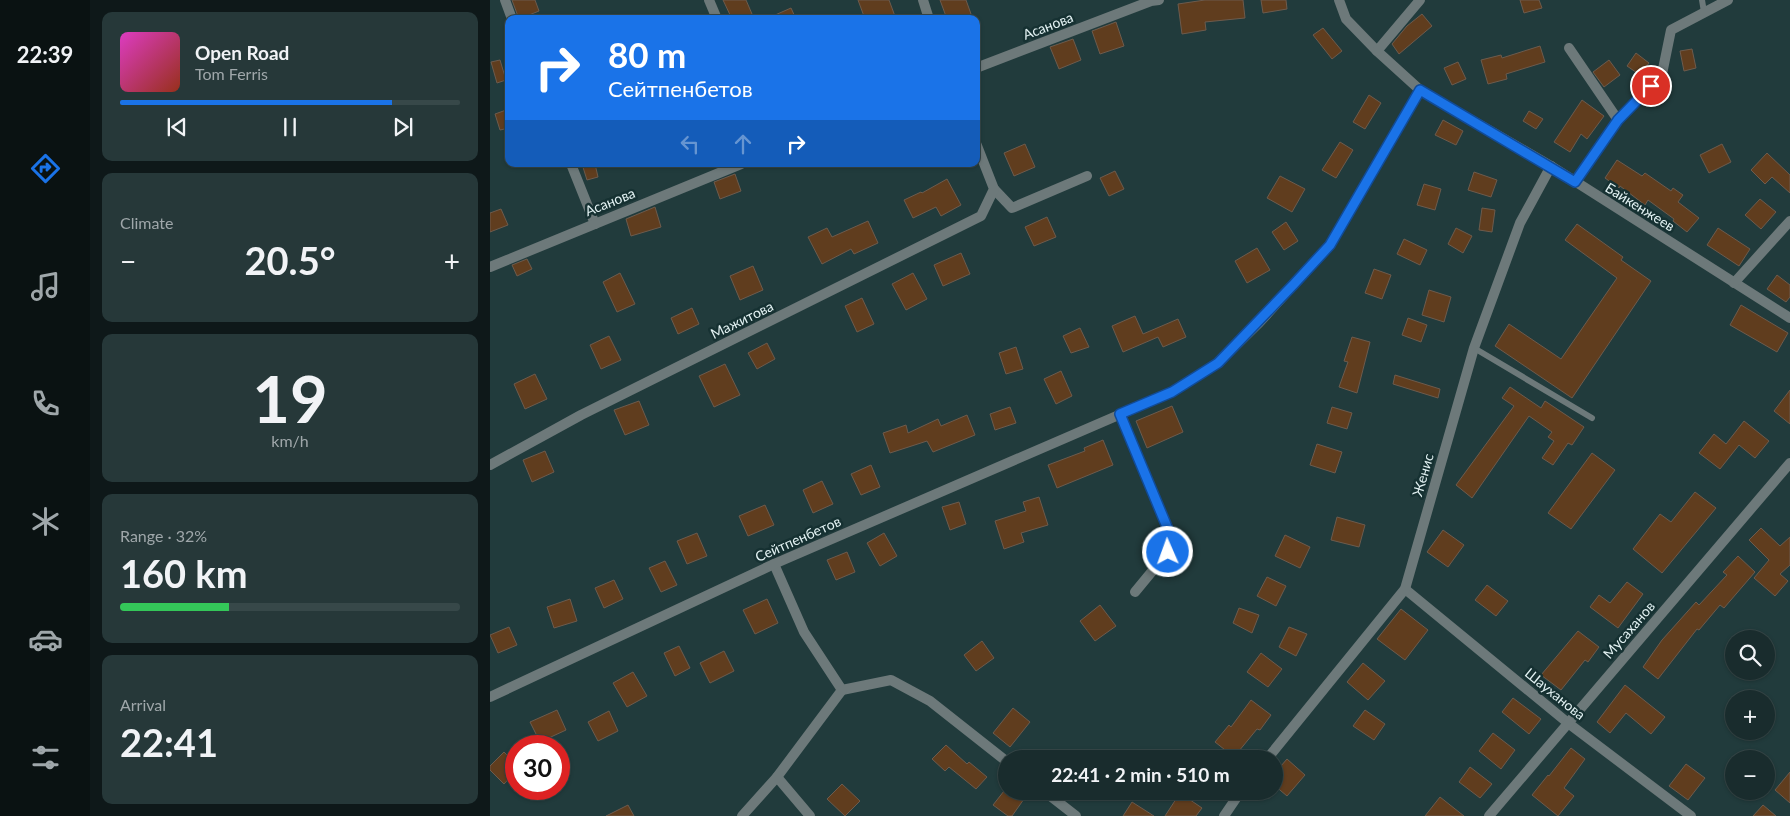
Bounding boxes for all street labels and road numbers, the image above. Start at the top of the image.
street label: Асанова [1020,8,1075,43]
street label: Байкенжеев [1603,179,1678,235]
street label: Асанова [582,184,637,219]
street label: Мажитова [708,297,776,342]
street label: Женис [1408,451,1437,498]
street label: Сейтпенбетов [752,512,843,565]
street label: Мусаханов [1599,598,1658,662]
street label: Шауханова [1522,664,1589,723]

